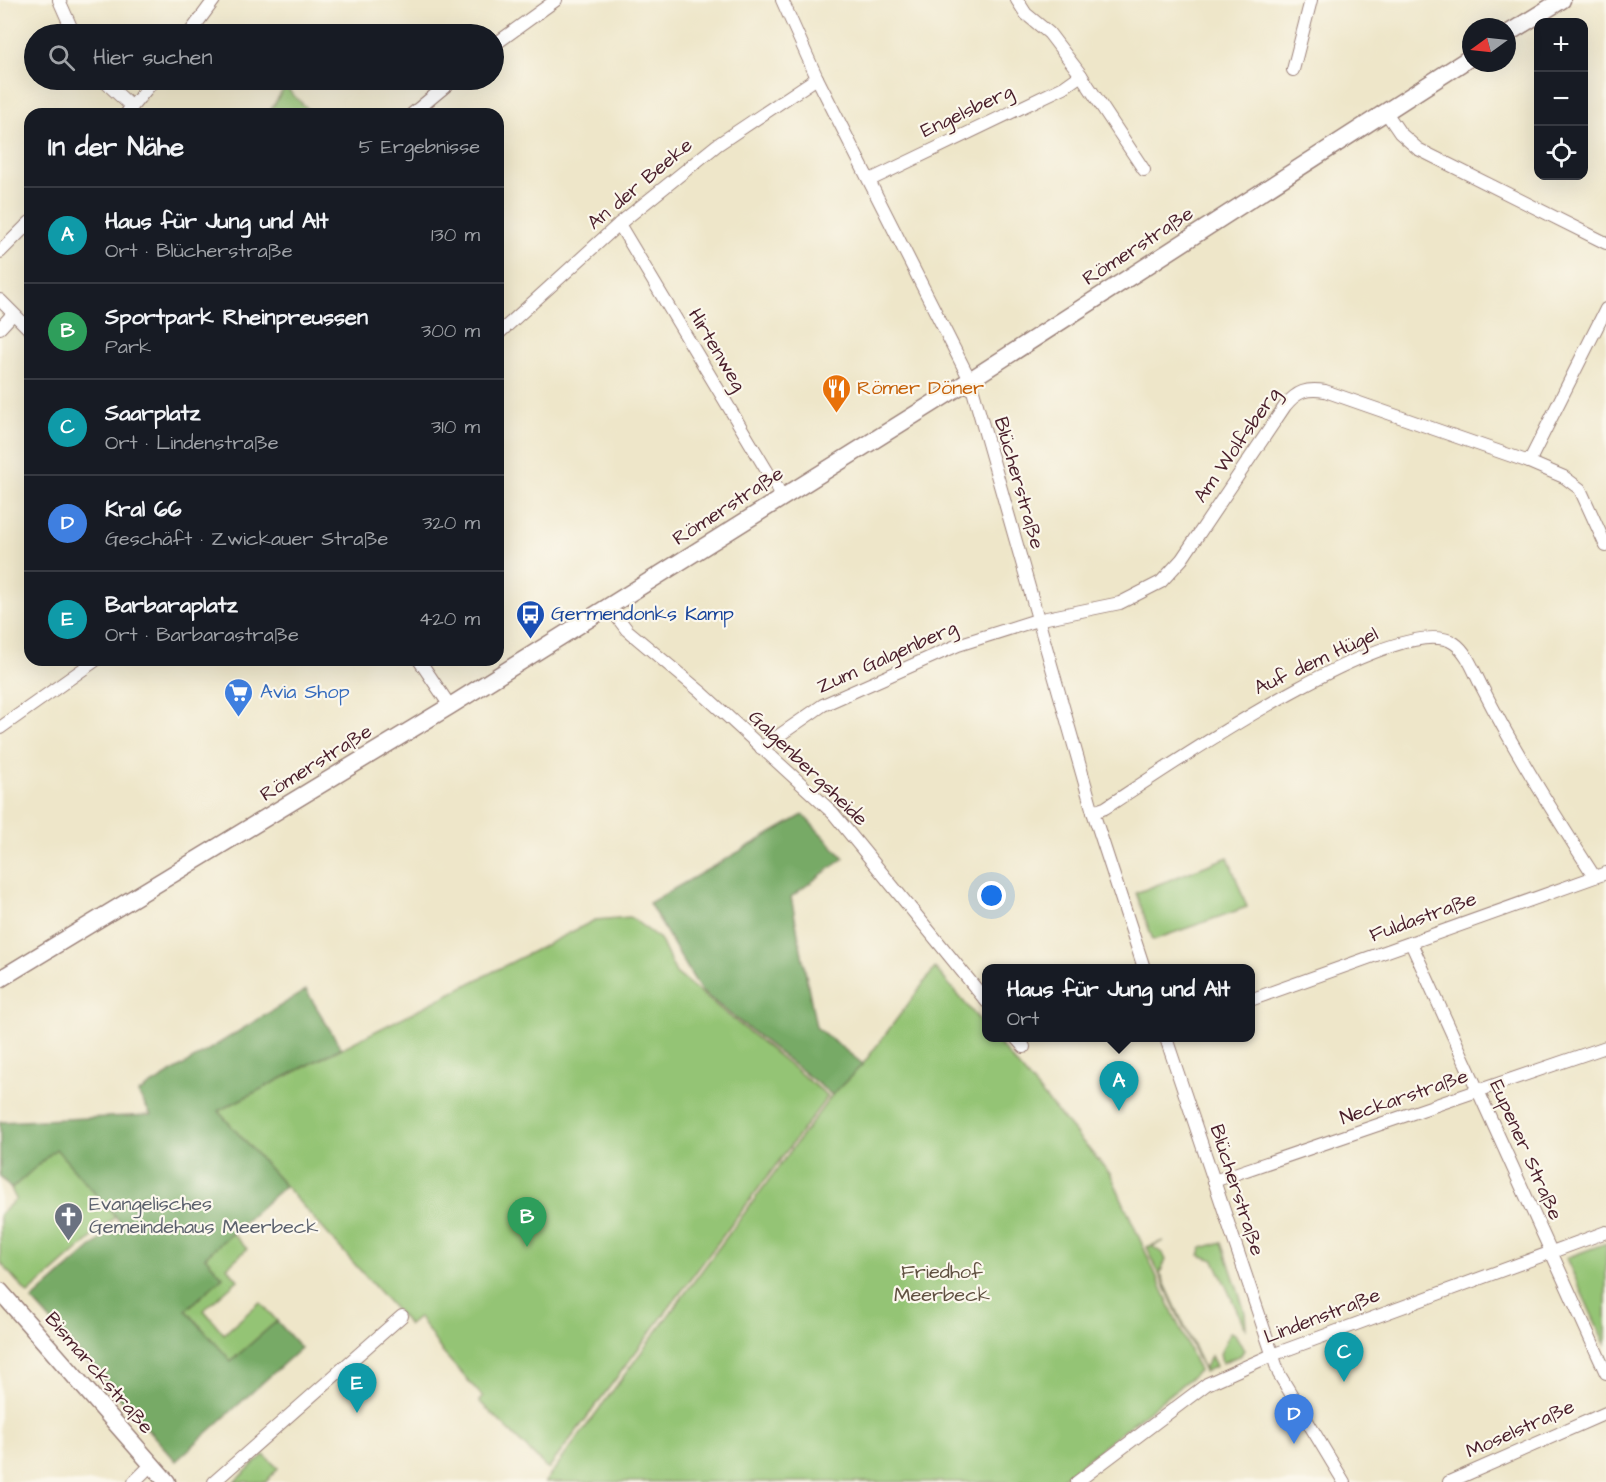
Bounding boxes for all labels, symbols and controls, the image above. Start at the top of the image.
north arrow [1462,18,1516,72]
map controls [1534,18,1588,180]
button: + [1534,18,1588,72]
search box [24,24,504,90]
icon: search [45,41,78,74]
text: Hier suchen [93,42,212,73]
button: − [1534,72,1588,126]
street label: Engelsberg [916,77,1018,146]
button: locate [1534,126,1588,180]
text: In der Nähe [48,129,184,165]
street label: An der Beeke [581,131,699,236]
text: 5 Ergebnisse [359,133,480,161]
street label: Römerstraße [1077,199,1199,292]
text: Haus für Jung und Alt [105,206,328,237]
text: A [61,221,74,249]
text: 130 m [431,221,480,249]
text: Ort · Blücherstraße [105,237,293,265]
text: Sportpark Rheinpreussen [105,302,368,333]
street label: Hirtenweg [680,303,753,397]
text: B [60,317,75,345]
text: 300 m [421,317,480,345]
text: Park [105,333,151,361]
restaurant icon: Römer Döner [820,372,852,414]
place label: Römer Döner [857,374,984,402]
street label: Am Wolfsberg [1187,382,1288,509]
text: Saarplatz [105,398,200,429]
text: C [60,413,75,441]
text: 310 m [431,413,480,441]
street label: Blücherstraße [987,414,1051,553]
text: Ort · Lindenstraße [105,429,279,457]
street label: Römerstraße [667,459,789,552]
text: Kral 66 [105,494,182,525]
text: D [61,509,74,537]
text: 320 m [422,509,480,537]
text: Geschäft · Zwickauer Straße [105,525,388,553]
text: Barbaraplatz [105,590,238,621]
bus stop icon: Germendonks Kamp [514,598,546,640]
place label: Germendonks Kamp [551,600,734,628]
text: E [62,605,73,633]
text: 420 m [419,605,480,633]
street label: Zum Galgenberg [812,613,962,701]
street label: Auf dem Hügel [1249,620,1383,703]
text: Ort · Barbarastraße [105,621,299,649]
supermarket icon: Avia Shop [223,676,255,718]
place label: Avia Shop [260,678,350,706]
street label: Galgenbergsheide [741,704,874,833]
street label: Römerstraße [255,717,378,809]
your location [977,881,1006,910]
street label: Fuldastraße [1366,885,1481,949]
popup [982,964,1255,1042]
text: Haus für Jung und Alt [1007,974,1230,1005]
text: Ort [1007,1005,1039,1033]
pin: A [1100,1062,1138,1111]
street label: Neckarstraße [1336,1062,1472,1132]
street label: Eupener Straße [1483,1075,1570,1225]
street label: Blücherstraße [1203,1121,1271,1259]
place label: Evangelisches Gemeindehaus Meerbeck [89,1190,319,1241]
pin: B [508,1198,546,1247]
church icon: Evangelisches Gemeindehaus Meerbeck [52,1200,84,1242]
park label: Friedhof Meerbeck [894,1258,990,1309]
street label: Lindenstraße [1260,1281,1384,1351]
street label: Bismarckstraße [38,1306,160,1440]
pin: C [1324,1332,1364,1382]
pin: E [338,1364,376,1413]
street label: Moselstraße [1461,1393,1579,1465]
pin: D [1274,1394,1314,1444]

